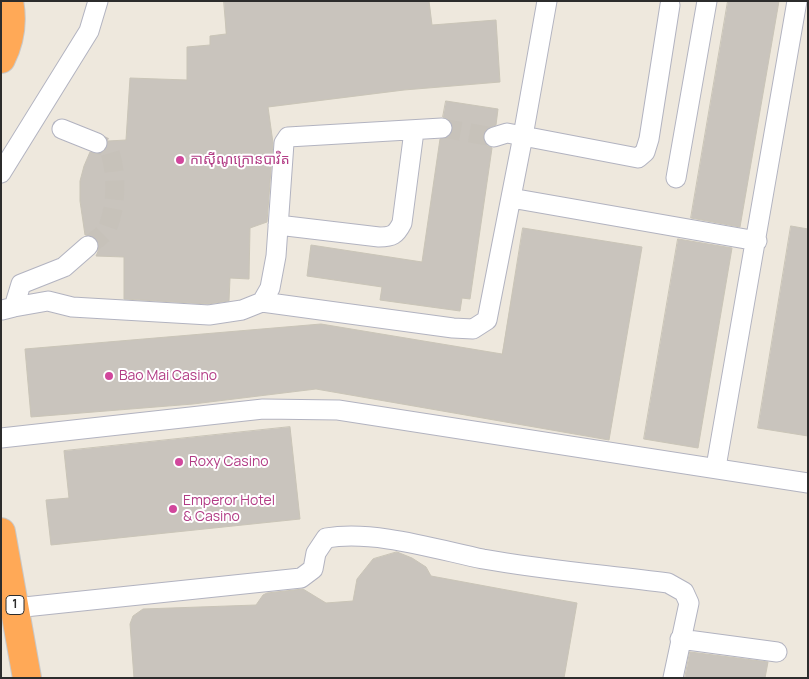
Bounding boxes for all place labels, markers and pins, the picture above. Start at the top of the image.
place label: កាស៊ីណូក្រោនបាវិត [190,152,290,168]
marker: កាស៊ីណូក្រោនបាវិត [174,154,186,166]
place label: Bao Mai Casino [119,368,217,384]
marker: Bao Mai Casino [103,370,115,382]
place label: Roxy Casino [189,454,268,470]
marker: Roxy Casino [173,456,185,468]
place label: Emperor Hotel & Casino [183,493,275,526]
marker: Emperor Hotel & Casino [167,503,179,515]

